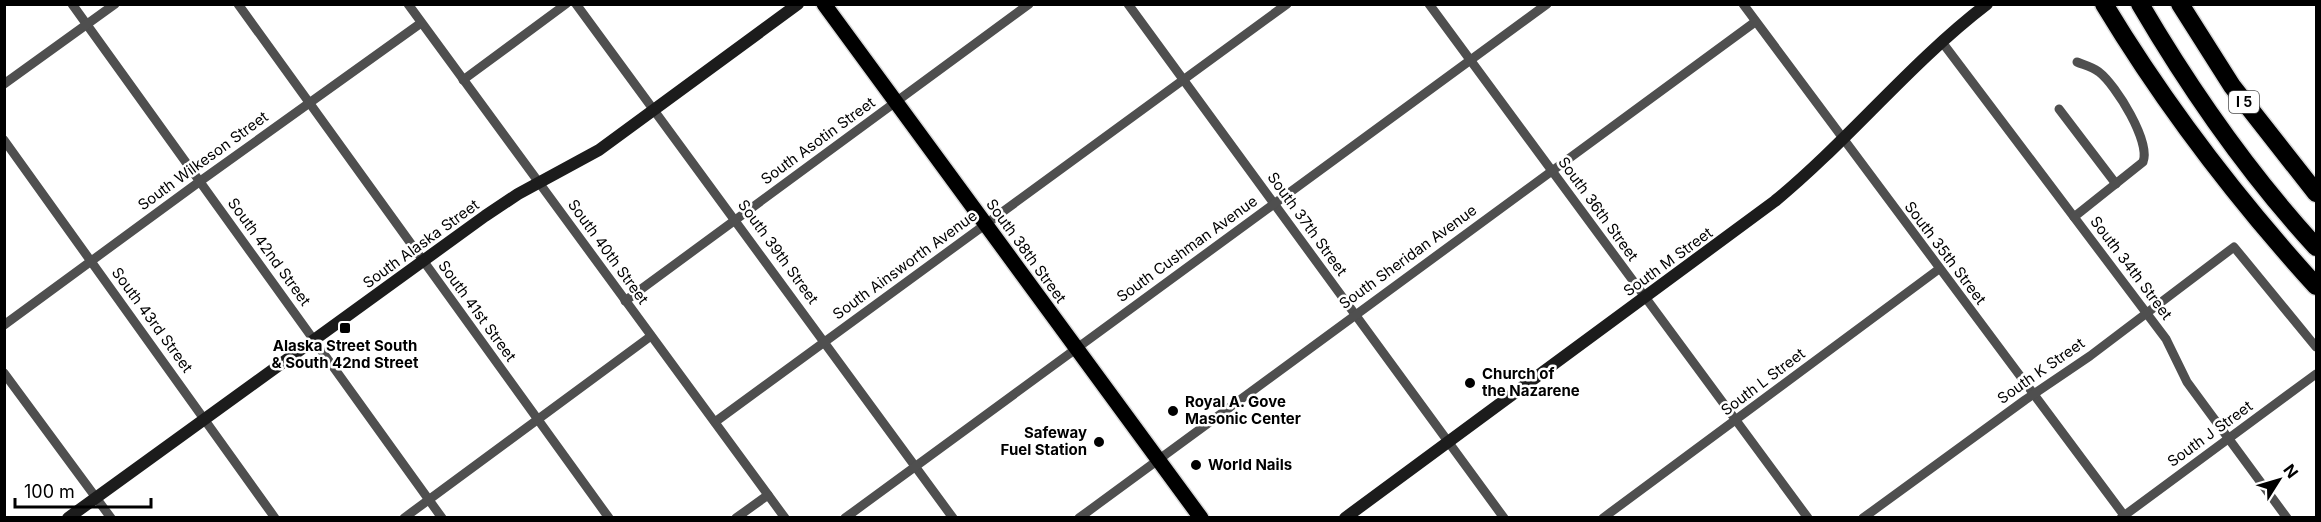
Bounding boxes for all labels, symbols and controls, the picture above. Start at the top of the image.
road number: I 5 [2229,91,2259,113]
street label: South Asotin Street [757,93,879,188]
street label: South Wilkeson Street [134,107,272,214]
street label: South 36th Street [1554,153,1643,265]
street label: South 37th Street [1263,168,1351,279]
street label: South Cushman Avenue [1113,191,1261,306]
street label: South 42nd Street [224,194,315,310]
street label: South Alaska Street [359,195,483,292]
street label: South 40th Street [564,195,653,308]
street label: South 38th Street [982,195,1071,307]
street label: South 39th Street [734,196,823,308]
street label: South 35th Street [1900,197,1990,308]
street label: South Sheridan Avenue [1335,200,1480,313]
street label: South Ainsworth Avenue [829,206,981,323]
street label: South 34th Street [2086,212,2177,323]
street label: South M Street [1619,223,1716,300]
street label: South 41st Street [434,256,521,365]
street label: South 43rd Street [108,263,197,376]
marker: Alaska Street South & South 42nd Street [338,321,352,335]
street label: South K Street [1993,333,2088,408]
place label: Alaska Street South & South 42nd Street [272,336,419,372]
street label: South L Street [1717,344,1809,419]
place label: Church of the Nazarene [1482,364,1580,400]
marker: Church of the Nazarene [1463,376,1477,390]
place label: Royal A. Gove Masonic Center [1185,392,1301,428]
street label: South J Street [2163,396,2256,471]
marker: Royal A. Gove Masonic Center [1166,404,1180,418]
place label: Safeway Fuel Station [1001,423,1087,459]
marker: Safeway Fuel Station [1092,435,1106,449]
north arrow [2249,450,2309,510]
place label: World Nails [1208,455,1292,474]
marker: World Nails [1189,458,1203,472]
text: N [2279,460,2303,482]
scale bar [15,471,152,509]
text: 100 m [24,481,75,502]

